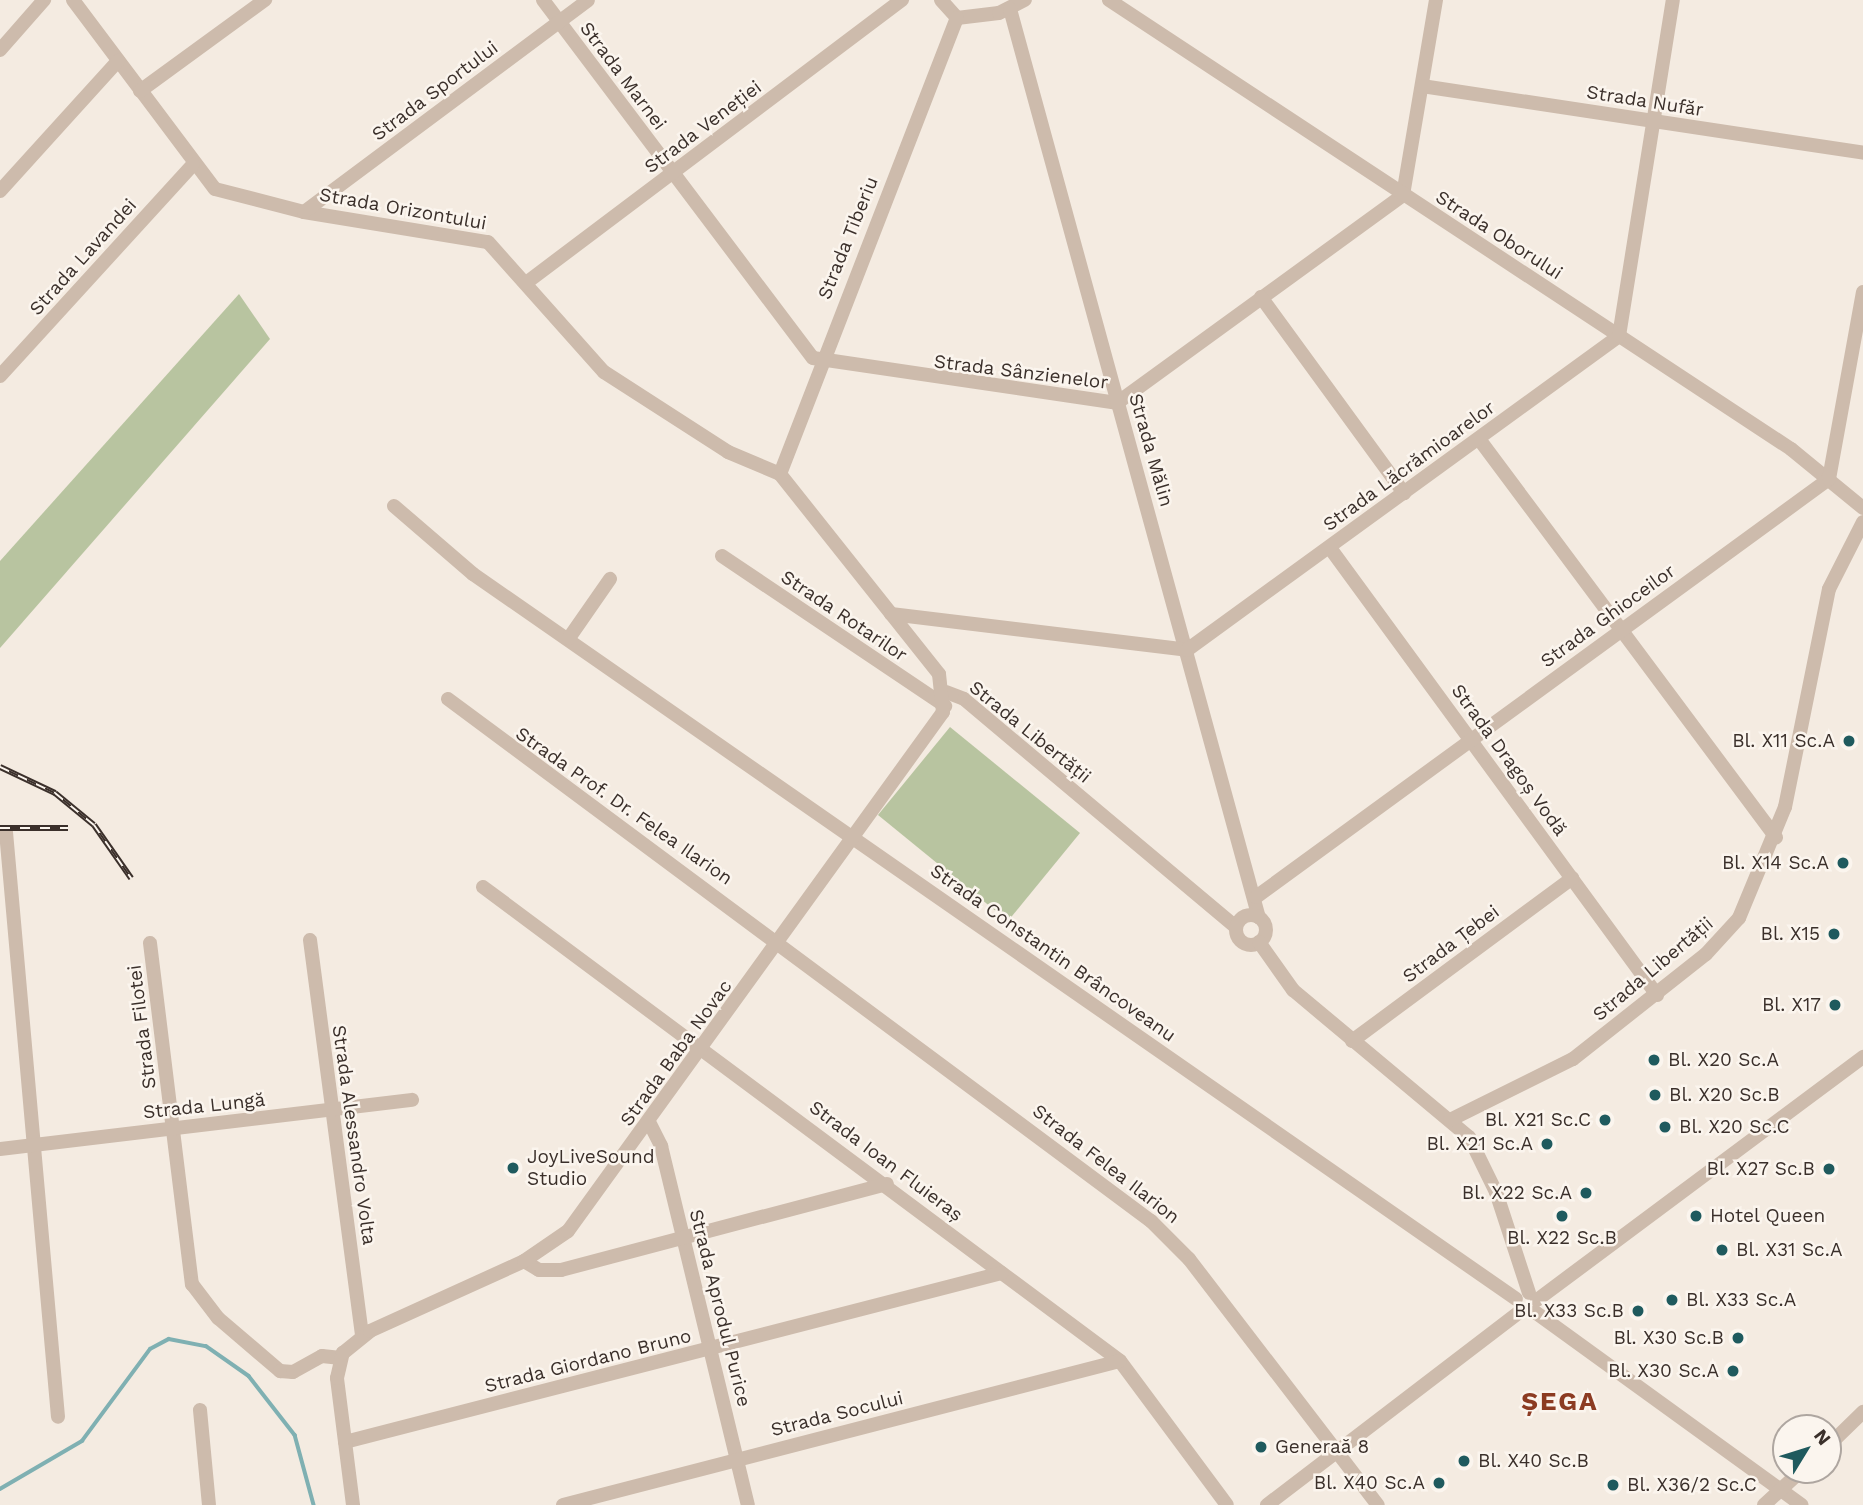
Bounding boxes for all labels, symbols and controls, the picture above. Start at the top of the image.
street label: Strada Marnei [575,17,671,135]
street label: Strada Sportului [367,36,503,146]
street label: Strada Veneției [640,75,766,179]
street label: Strada Nufăr [1585,80,1705,122]
street label: Strada Tiberiu [813,173,883,303]
street label: Strada Orizontului [317,183,489,235]
street label: Strada Oborului [1431,185,1567,285]
street label: Strada Lavandei [25,194,141,320]
street label: Strada Sânzienelor [932,350,1110,394]
street label: Strada Mălin [1124,391,1178,509]
street label: Strada Lăcrămioarelor [1318,396,1500,536]
street label: Strada Ghioceilor [1536,559,1680,673]
street label: Strada Rotarilor [776,565,912,667]
street label: Strada Libertății [964,676,1096,788]
street label: Strada Dragoș Vodă [1446,679,1572,841]
street label: Strada Prof. Dr. Felea Ilarion [511,722,737,890]
place label: Bl. X11 Sc.A [1732,730,1835,752]
marker: Bl. X11 Sc.A [1841,733,1857,749]
place label: Bl. X14 Sc.A [1722,852,1829,874]
marker: Bl. X14 Sc.A [1835,855,1851,871]
street label: Strada Constantin Brâncoveanu [926,859,1180,1047]
street label: Strada Țebei [1398,900,1504,988]
street label: Strada Libertății [1588,912,1718,1026]
place label: Bl. X15 [1760,923,1820,945]
marker: Bl. X15 [1826,926,1842,942]
street label: Strada Filotei [123,963,161,1091]
street label: Strada Baba Novac [615,975,737,1131]
place label: Bl. X17 [1762,994,1821,1016]
marker: Bl. X17 [1827,997,1843,1013]
street label: Strada Alessandro Volta [327,1023,381,1247]
place label: Bl. X20 Sc.A [1668,1049,1779,1071]
marker: Bl. X20 Sc.A [1646,1052,1662,1068]
place label: Bl. X20 Sc.B [1669,1084,1780,1106]
marker: Bl. X20 Sc.B [1647,1087,1663,1103]
street label: Strada Lungă [142,1088,266,1124]
street label: Strada Ioan Fluieraș [805,1096,967,1226]
street label: Strada Felea Ilarion [1028,1099,1184,1229]
place label: Bl. X21 Sc.C [1485,1109,1591,1131]
marker: Bl. X21 Sc.C [1597,1112,1613,1128]
place label: Bl. X20 Sc.C [1679,1116,1790,1138]
marker: Bl. X20 Sc.C [1657,1119,1673,1135]
place label: Bl. X21 Sc.A [1426,1133,1533,1155]
marker: Bl. X21 Sc.A [1539,1136,1555,1152]
place label: JoyLiveSound Studio [527,1146,655,1190]
place label: Bl. X27 Sc.B [1706,1158,1815,1180]
marker: JoyLiveSound Studio [505,1160,521,1176]
marker: Bl. X27 Sc.B [1821,1161,1837,1177]
place label: Bl. X22 Sc.A [1462,1182,1572,1204]
marker: Bl. X22 Sc.A [1578,1185,1594,1201]
place label: Hotel Queen [1710,1205,1826,1227]
street label: Strada Aprodul Purice [684,1206,756,1410]
marker: Bl. X22 Sc.B [1554,1208,1570,1224]
marker: Hotel Queen [1688,1208,1704,1224]
place label: Bl. X22 Sc.B [1507,1227,1617,1249]
place label: Bl. X31 Sc.A [1736,1239,1843,1261]
marker: Bl. X31 Sc.A [1714,1242,1730,1258]
place label: Bl. X33 Sc.A [1686,1289,1796,1311]
marker: Bl. X33 Sc.A [1664,1292,1680,1308]
place label: Bl. X33 Sc.B [1514,1300,1624,1322]
marker: Bl. X33 Sc.B [1630,1303,1646,1319]
street label: Strada Giordano Bruno [482,1324,694,1398]
place label: Bl. X30 Sc.B [1613,1327,1724,1349]
marker: Bl. X30 Sc.B [1730,1330,1746,1346]
place label: Bl. X30 Sc.A [1608,1360,1719,1382]
marker: Bl. X30 Sc.A [1725,1363,1741,1379]
street label: Strada Socului [768,1386,906,1442]
district label: ȘEGA [1522,1386,1598,1418]
north arrow [1772,1414,1842,1484]
text: N [1809,1424,1836,1450]
place label: Generaă 8 [1275,1436,1370,1458]
marker: Generaă 8 [1253,1439,1269,1455]
place label: Bl. X40 Sc.B [1478,1450,1589,1472]
marker: Bl. X40 Sc.B [1456,1453,1472,1469]
place label: Bl. X40 Sc.A [1314,1472,1425,1494]
place label: Bl. X36/2 Sc.C [1627,1474,1757,1496]
marker: Bl. X40 Sc.A [1431,1475,1447,1491]
marker: Bl. X36/2 Sc.C [1605,1477,1621,1493]

